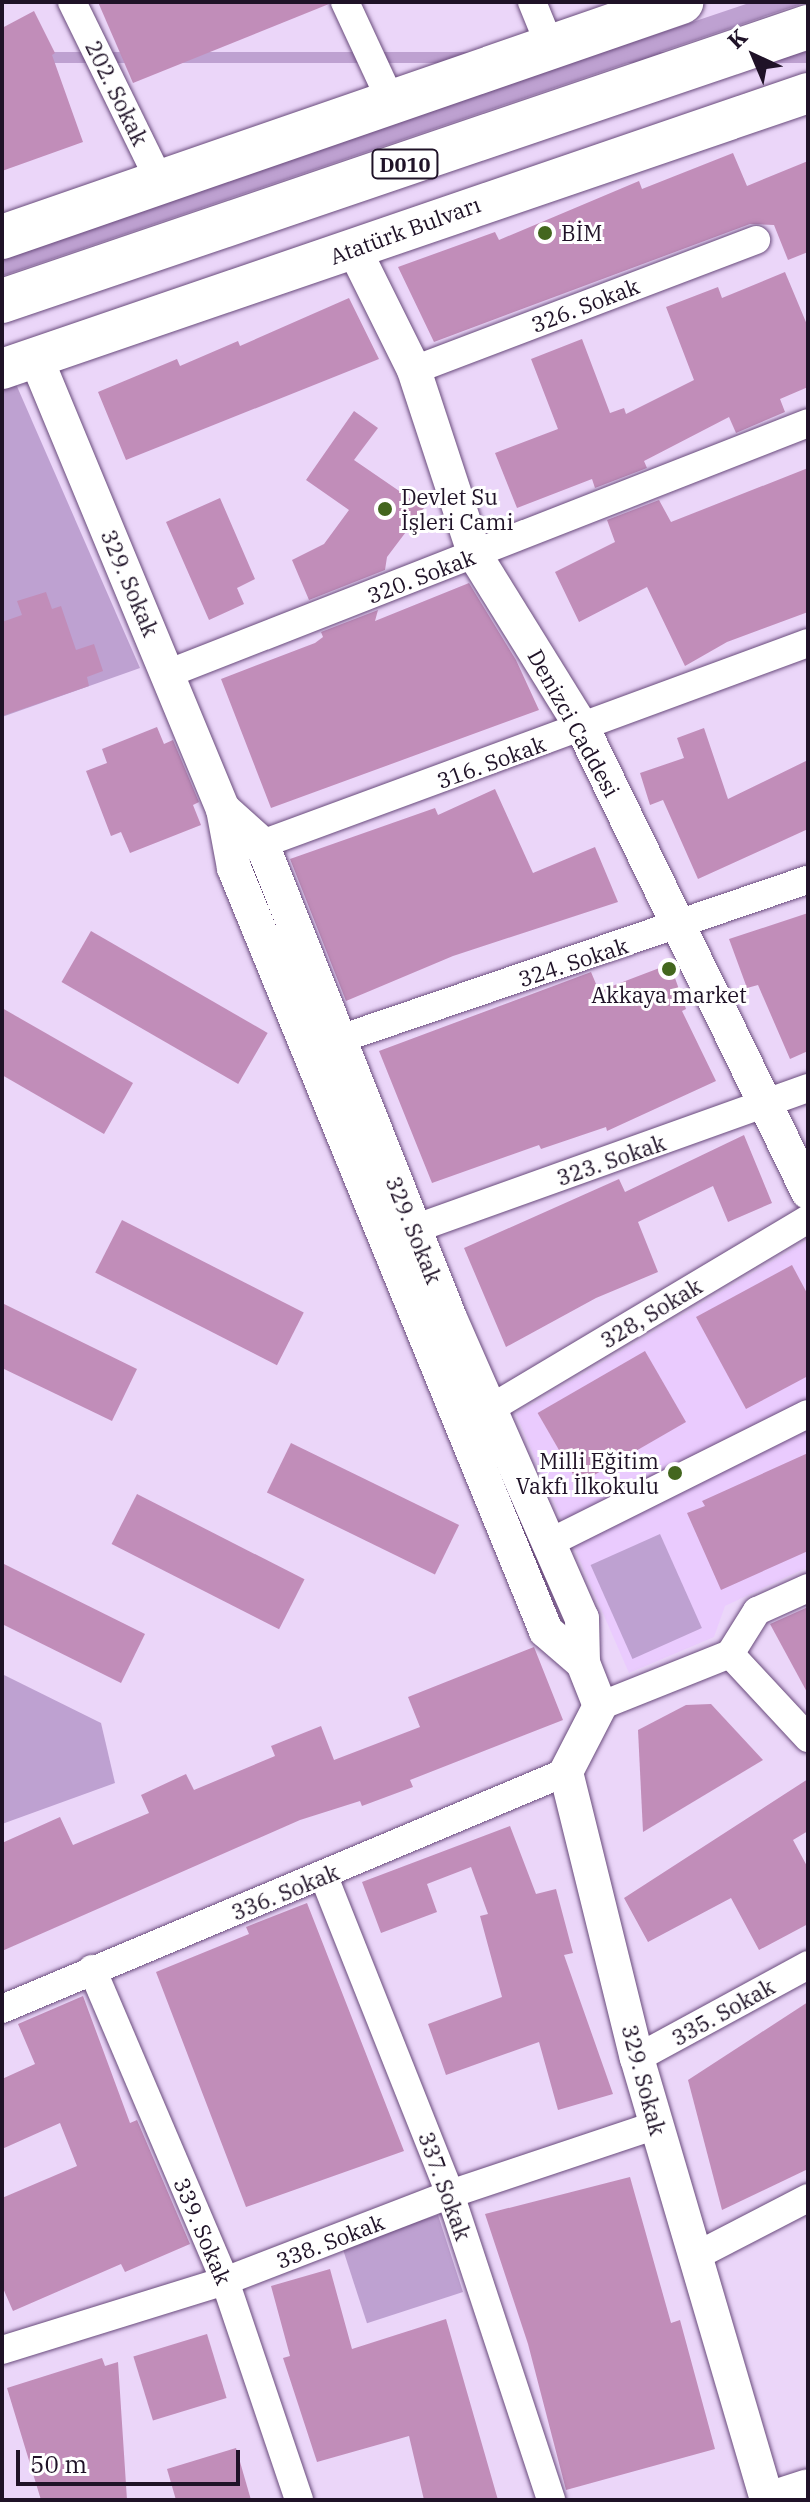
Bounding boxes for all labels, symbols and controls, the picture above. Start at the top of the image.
north arrow [714,16,794,96]
text: K [721,22,753,55]
street label: 202. Sokak [80,36,154,150]
road number: D010 [371,148,439,180]
street label: Atatürk Bulvarı [326,191,484,269]
place label: BİM [561,220,603,246]
marker: BİM [536,224,554,242]
street label: 326. Sokak [527,272,643,338]
place label: Devlet Su İşleri Cami [401,483,513,534]
marker: Devlet Su İşleri Cami [376,500,394,518]
street label: 329. Sokak [96,526,164,640]
street label: 320. Sokak [363,543,479,609]
street label: Denizci Caddesi [522,644,626,802]
street label: 316. Sokak [433,730,549,794]
street label: 324. Sokak [515,932,631,992]
marker: Akkaya market [660,960,678,978]
place label: Akkaya market [591,982,747,1008]
street label: 323. Sokak [553,1129,669,1191]
street label: 329. Sokak [380,1172,448,1288]
street label: 328, Sokak [595,1272,707,1354]
place label: Milli Eğitim Vakfı İlkokulu [516,1447,659,1498]
marker: Milli Eğitim Vakfı İlkokulu [666,1464,684,1482]
street label: 336. Sokak [227,1858,343,1926]
street label: 335. Sokak [667,1973,779,2051]
street label: 329. Sokak [617,2022,671,2138]
street label: 337. Sokak [413,2128,477,2244]
street label: 339. Sokak [169,2174,237,2288]
street label: 338. Sokak [272,2208,388,2274]
scale bar [20,2434,244,2484]
text: 50 m [30,2448,87,2480]

